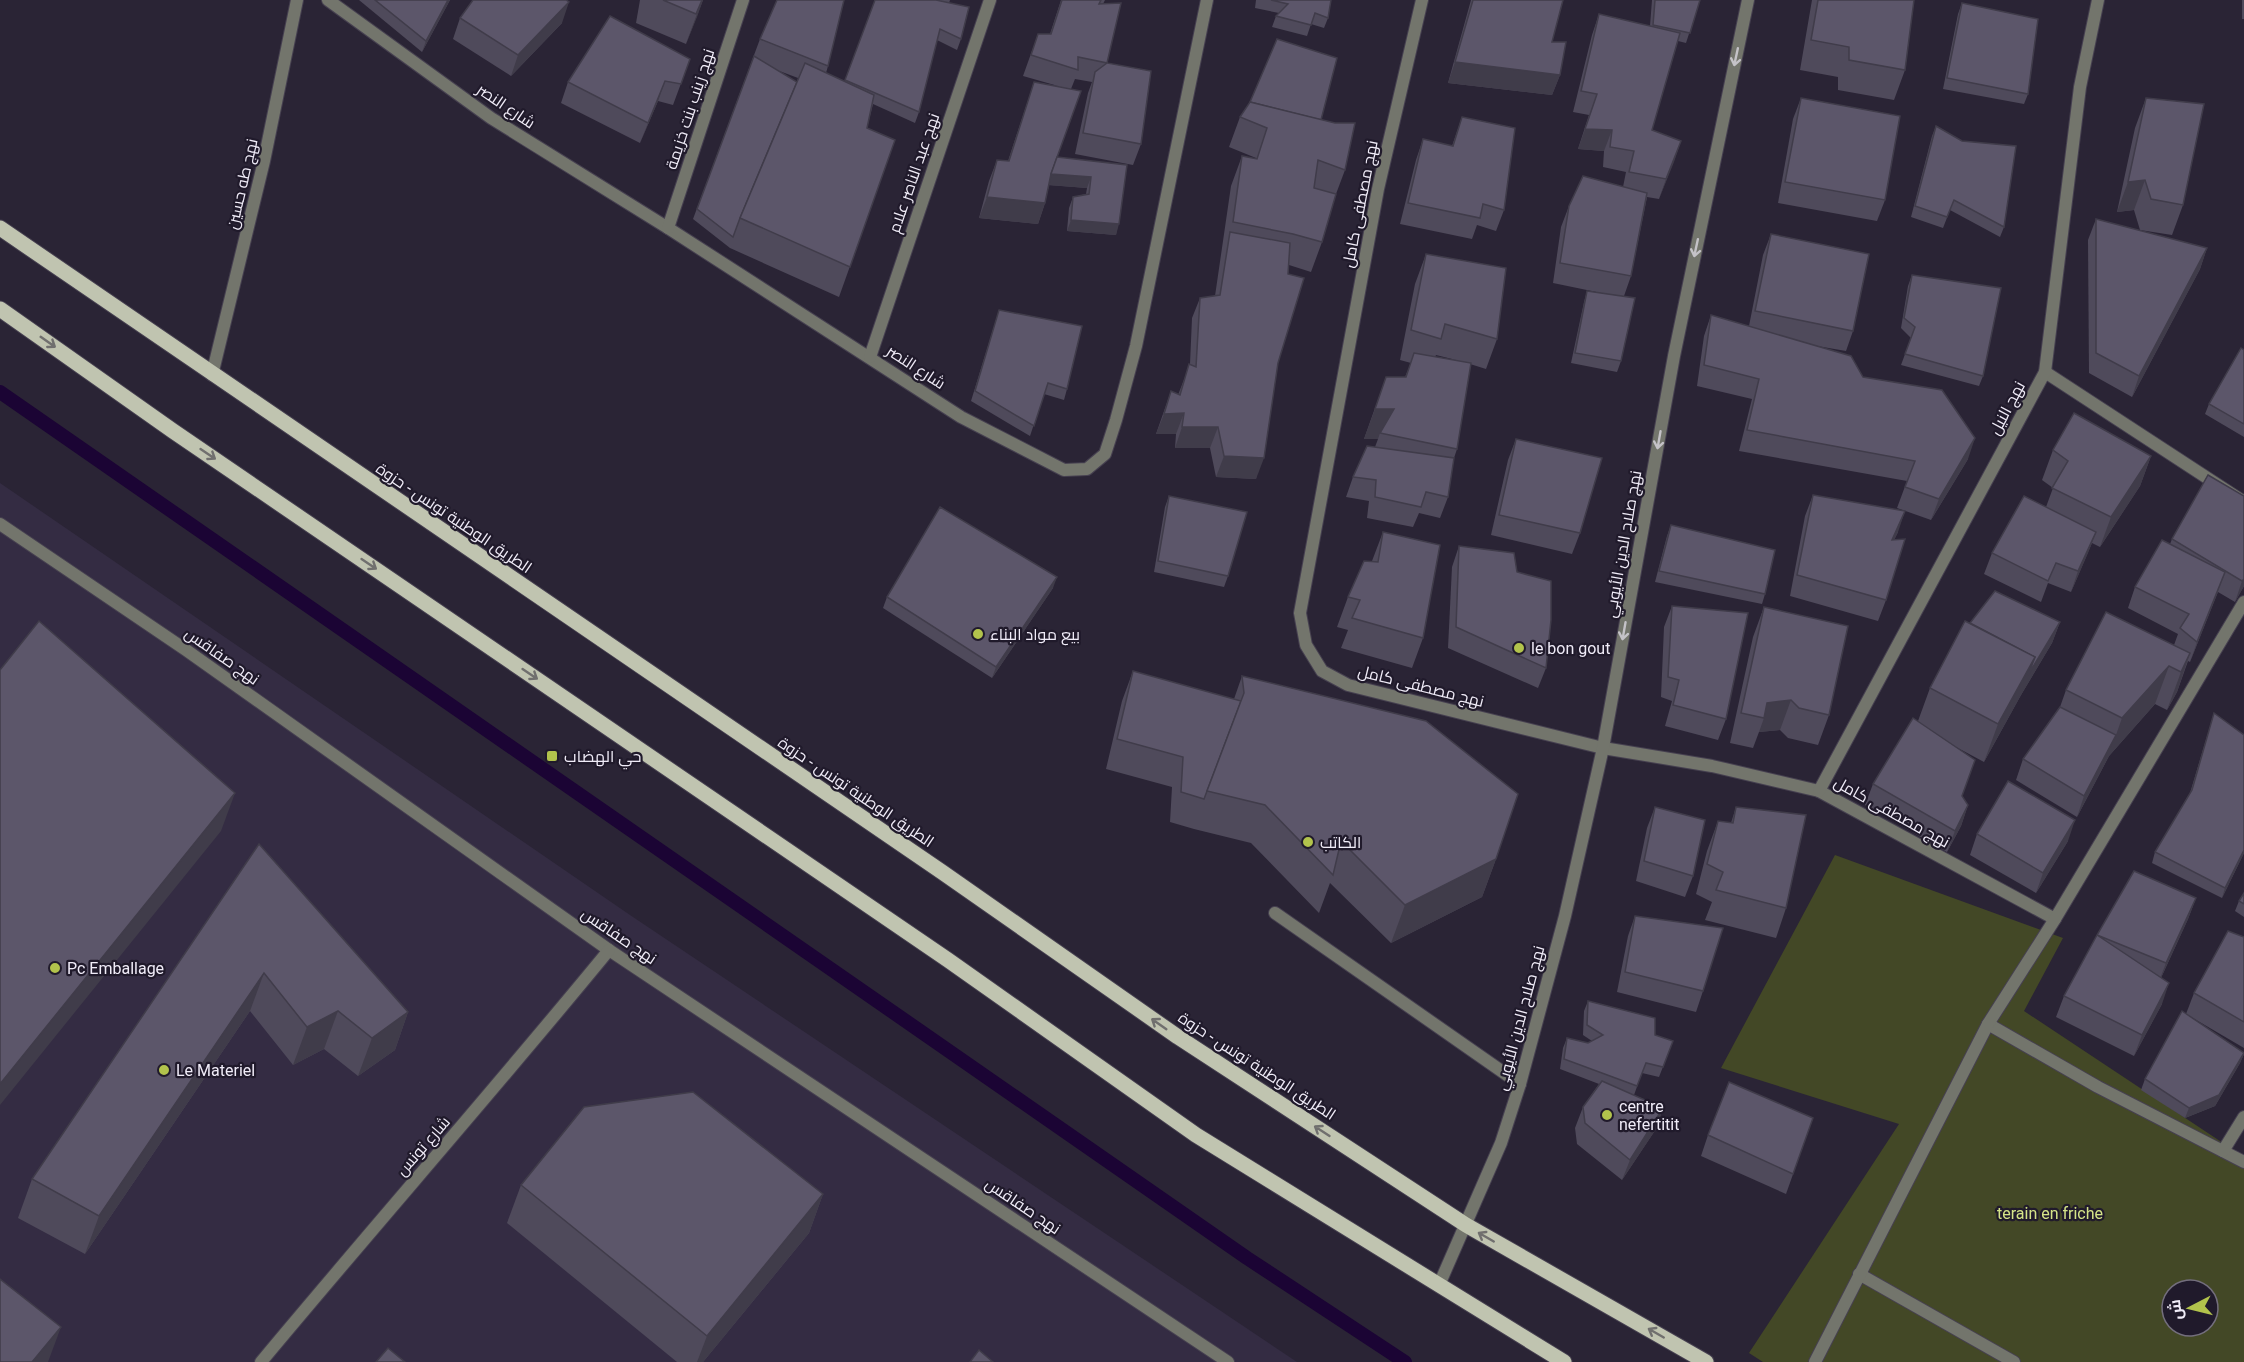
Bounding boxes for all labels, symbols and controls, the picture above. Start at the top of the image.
street label: نهج زينب بنت خزيمة [662,46,720,172]
one-way arrow [1730,47,1741,67]
street label: شارع النصر [471,79,539,134]
street label: نهج عبد الناصر علام [885,111,945,236]
street label: نهج طه حسين [222,137,264,232]
street label: نهج مصطفى كامل [1338,139,1384,270]
one-way arrow [1690,239,1702,258]
one-way arrow [40,336,56,348]
street label: شارع النصر [881,340,949,395]
street label: نهج النيل [1985,378,2031,439]
one-way arrow [1653,429,1664,449]
one-way arrow [199,448,215,460]
street label: الطريق الوطنية تونس - حزوة [372,459,535,578]
street label: نهج صلاح الدين الأيوبي [1601,469,1649,620]
one-way arrow [360,558,376,570]
one-way arrow [1618,621,1629,641]
street label: نهج صفاقس [180,623,263,690]
place label: بيع مواد البناء [990,625,1080,646]
marker: بيع مواد البناء [971,627,985,641]
place label: le bon gout [1531,639,1610,658]
marker: le bon gout [1512,641,1526,655]
street label: نهج مصطفى كامل [1355,661,1486,713]
one-way arrow [521,668,537,680]
street label: الطريق الوطنية تونس - حزوة [774,733,937,852]
place label: حي الهضاب [564,747,641,770]
marker: حي الهضاب [545,749,559,763]
street label: نهج مصطفى كامل [1830,772,1953,853]
place label: الكاتب [1320,833,1361,852]
marker: الكاتب [1301,835,1315,849]
street label: نهج صفاقس [577,904,660,970]
street label: نهج صلاح الدين الأيوبي [1492,943,1552,1094]
place label: Pc Emballage [67,959,164,978]
marker: Pc Emballage [48,961,62,975]
street label: الطريق الوطنية تونس - حزوة [1174,1008,1339,1125]
one-way arrow [1152,1018,1168,1030]
place label: Le Materiel [176,1061,255,1080]
marker: Le Materiel [157,1063,171,1077]
place label: centre nefertitit [1619,1097,1679,1134]
marker: centre nefertitit [1600,1108,1614,1122]
street label: شارع تونس [392,1112,456,1181]
one-way arrow [1314,1125,1331,1137]
street label: نهج صفاقس [981,1174,1064,1240]
park label: terain en friche [1997,1204,2103,1223]
one-way arrow [1478,1231,1495,1243]
north arrow [2160,1278,2220,1338]
text: ش [2165,1298,2186,1321]
one-way arrow [1647,1327,1665,1338]

